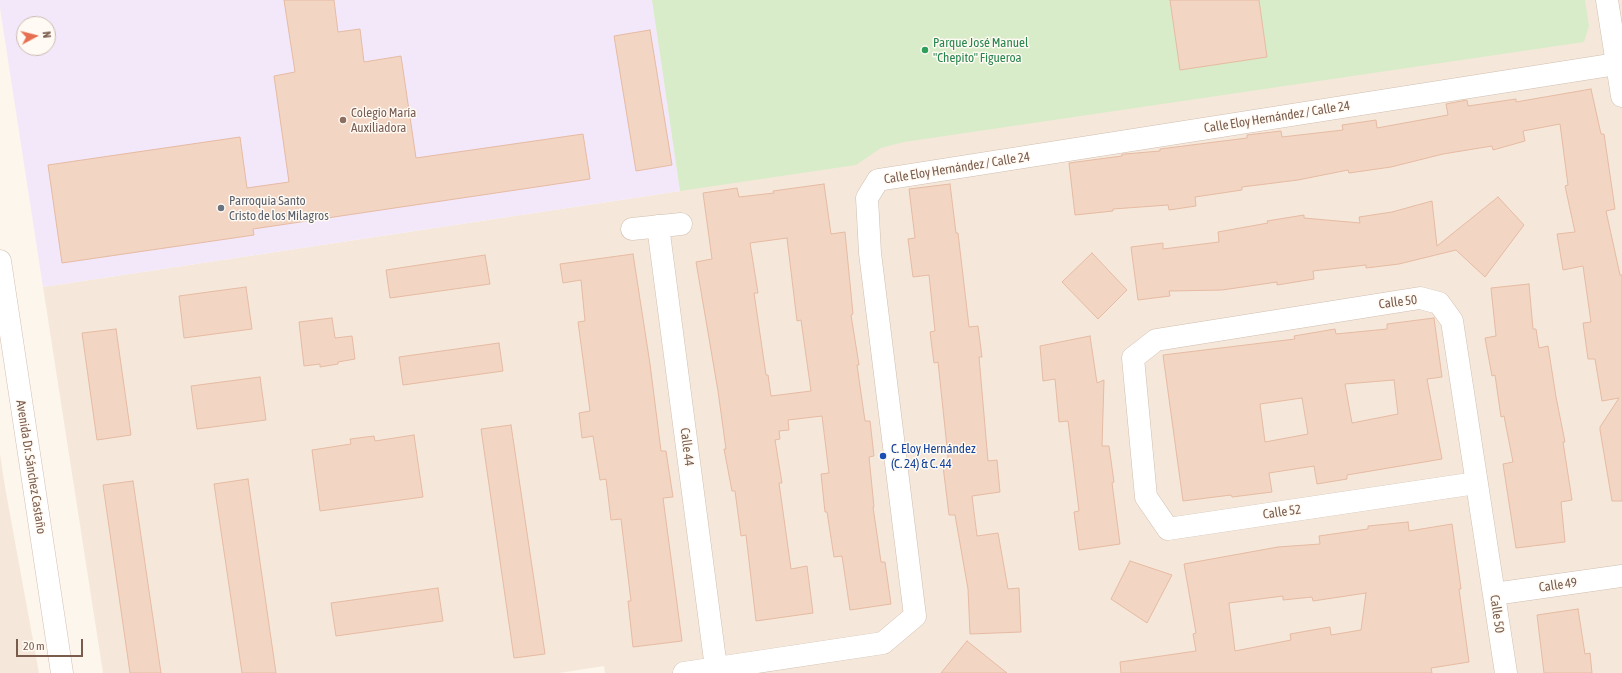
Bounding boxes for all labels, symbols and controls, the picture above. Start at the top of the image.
north arrow [16,16,56,56]
text: N [41,31,53,39]
place label: Parque José Manuel "Chepito" Figueroa [933,35,1028,66]
marker: Parque José Manuel "Chepito" Figueroa [920,45,930,55]
street label: Calle Eloy Hernández / Calle 24 [1203,98,1351,136]
place label: Colegio María Auxiliadora [351,105,416,136]
marker: Colegio María Auxiliadora [338,115,348,125]
street label: Calle Eloy Hernández / Calle 24 [883,149,1031,187]
place label: Parroquia Santo Cristo de los Milagros [229,193,329,224]
marker: Parroquia Santo Cristo de los Milagros [216,203,226,213]
street label: Calle 50 [1378,292,1418,312]
street label: Avenida Dr. Sánchez Castaño [13,399,49,535]
street label: Calle 44 [677,427,697,467]
place label: C. Eloy Hernández (C. 24) & C. 44 [891,441,976,472]
marker: C. Eloy Hernández (C. 24) & C. 44 [878,451,888,461]
street label: Calle 52 [1262,502,1302,522]
street label: Calle 49 [1538,575,1578,595]
street label: Calle 50 [1487,594,1507,634]
scale bar [18,631,85,657]
text: 20 m [23,639,45,653]

